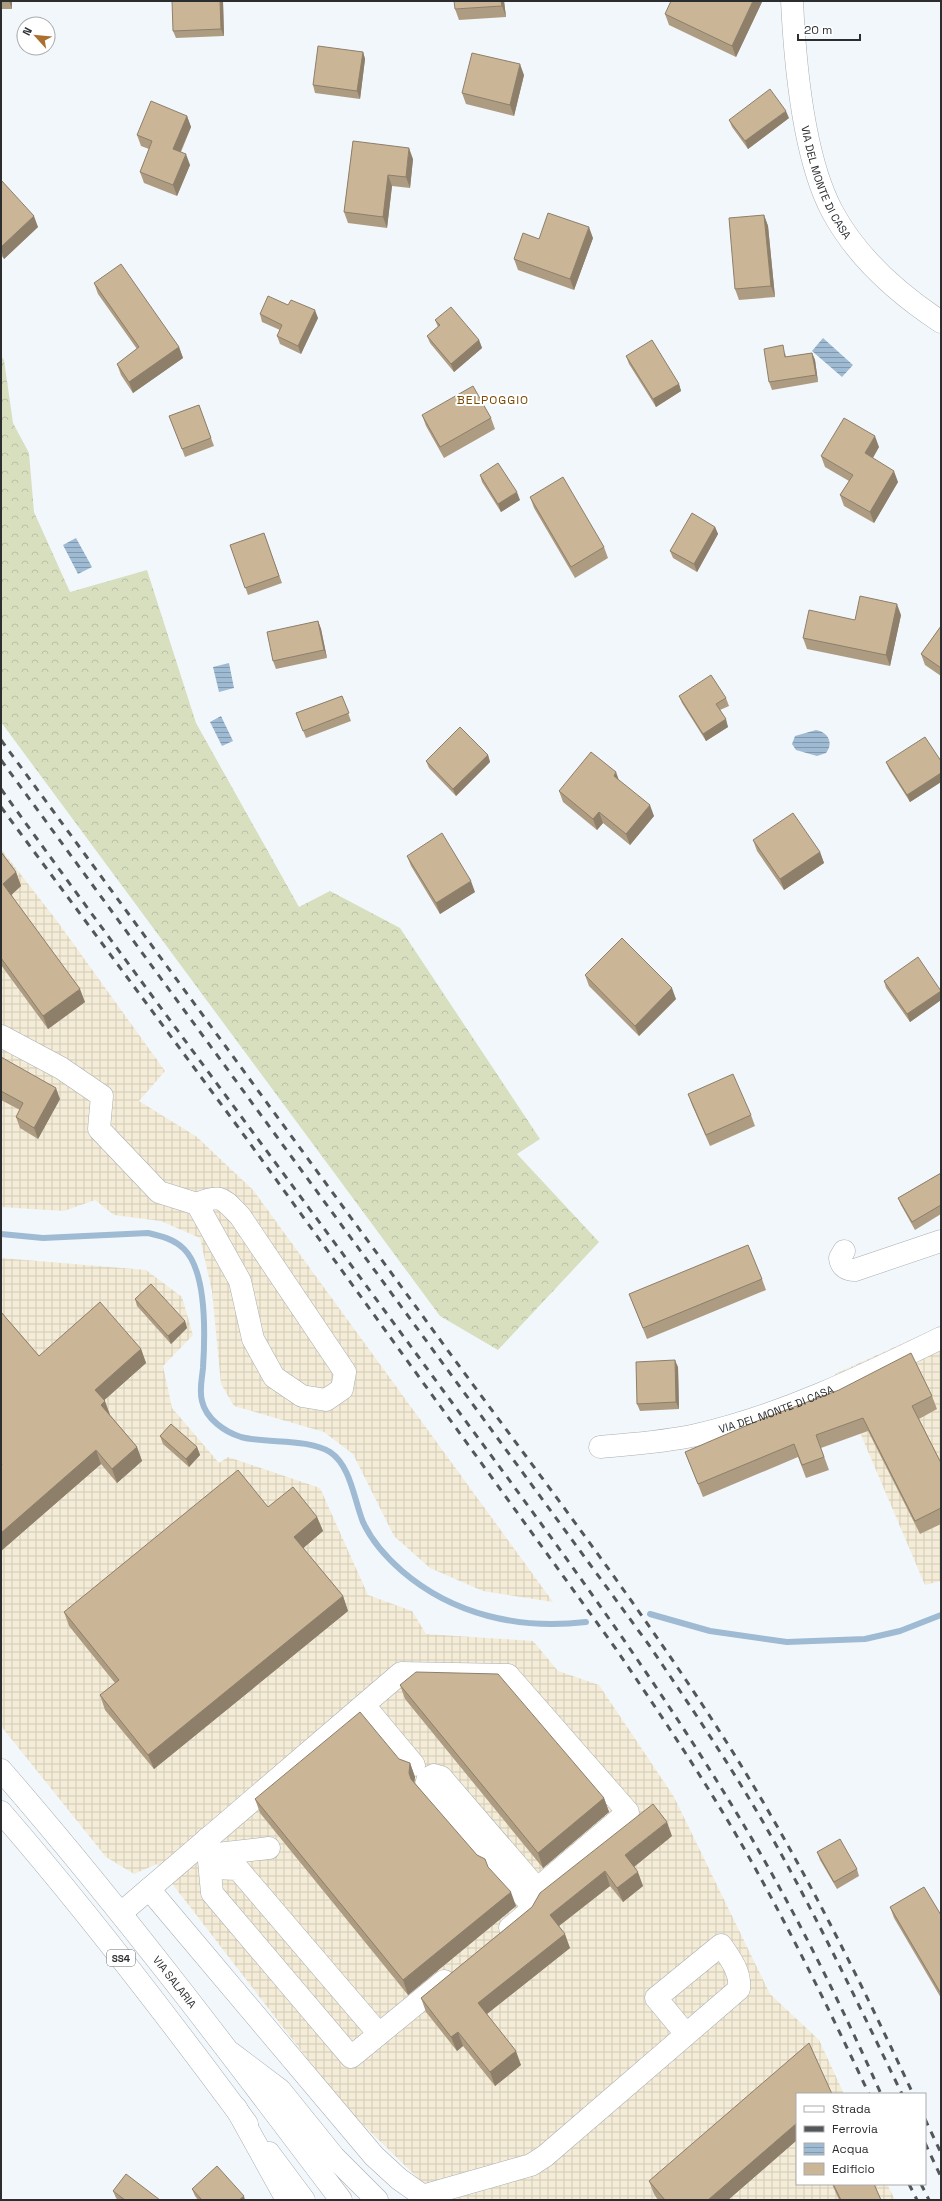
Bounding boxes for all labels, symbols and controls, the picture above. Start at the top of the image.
north arrow [16,16,56,56]
scale bar [798,16,860,42]
text: 20 m [804,22,832,38]
text: N [19,25,35,38]
street label: VIA DEL MONTE DI CASA [798,124,854,242]
district label: BELPOGGIO [457,392,529,408]
street label: VIA DEL MONTE DI CASA [717,1382,836,1436]
road number: SS4 [107,1950,135,1966]
street label: VIA SALARIA [150,1953,199,2011]
legend [796,2093,926,2185]
text: Strada [832,2101,871,2117]
text: Ferrovia [832,2121,878,2137]
text: Acqua [832,2141,869,2157]
text: Edificio [832,2161,875,2177]

